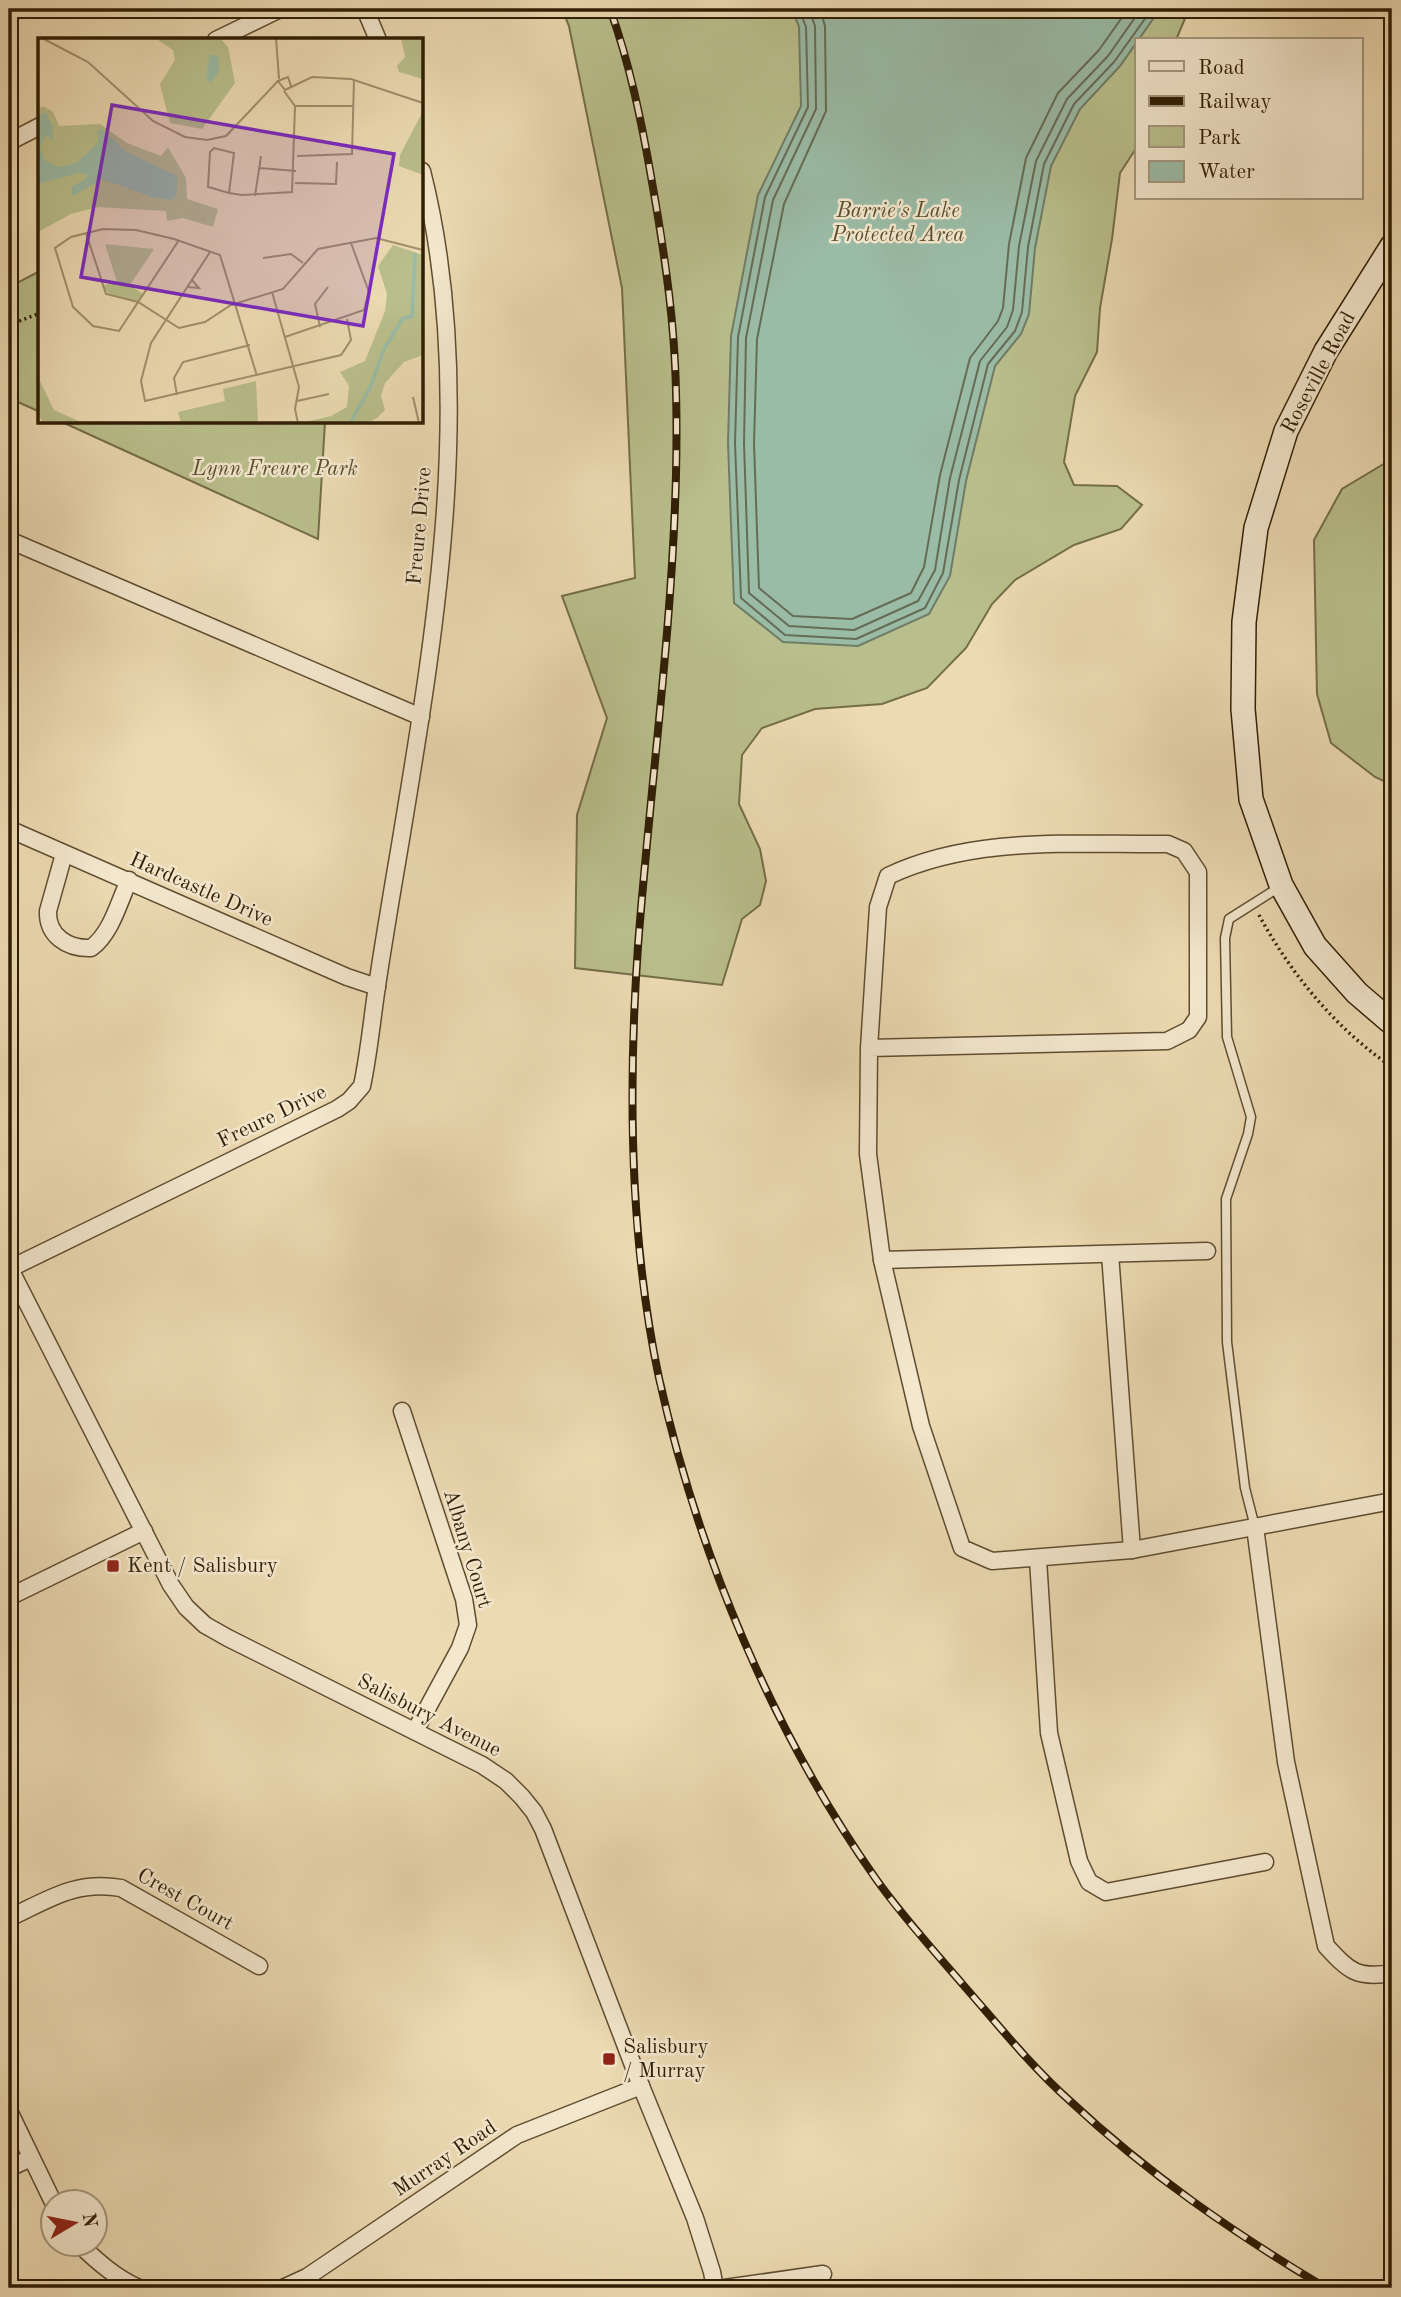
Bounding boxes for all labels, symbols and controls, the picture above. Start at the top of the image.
inset map [38,38,424,424]
legend [1135,38,1362,200]
text: Road [1198,58,1245,79]
text: Railway [1198,92,1272,113]
text: Park [1198,128,1241,149]
text: Water [1198,162,1255,183]
park label: Barrie's Lake Protected Area [830,201,965,246]
street label: Roseville Road [1278,309,1360,437]
park label: Lynn Freure Park [191,459,358,480]
street label: Freure Drive [404,466,436,586]
street label: Hardcastle Drive [126,849,276,931]
street label: Freure Drive [214,1082,330,1152]
street label: Albany Court [439,1487,495,1611]
place label: Kent / Salisbury [127,1556,278,1577]
marker: Kent / Salisbury [105,1558,121,1574]
street label: Salisbury Avenue [354,1671,504,1761]
street label: Crest Court [133,1865,237,1935]
place label: Salisbury / Murray [623,2037,709,2082]
marker: Salisbury / Murray [601,2051,617,2067]
street label: Murray Road [389,2117,501,2201]
north arrow [38,2188,108,2258]
text: N [78,2212,99,2230]

